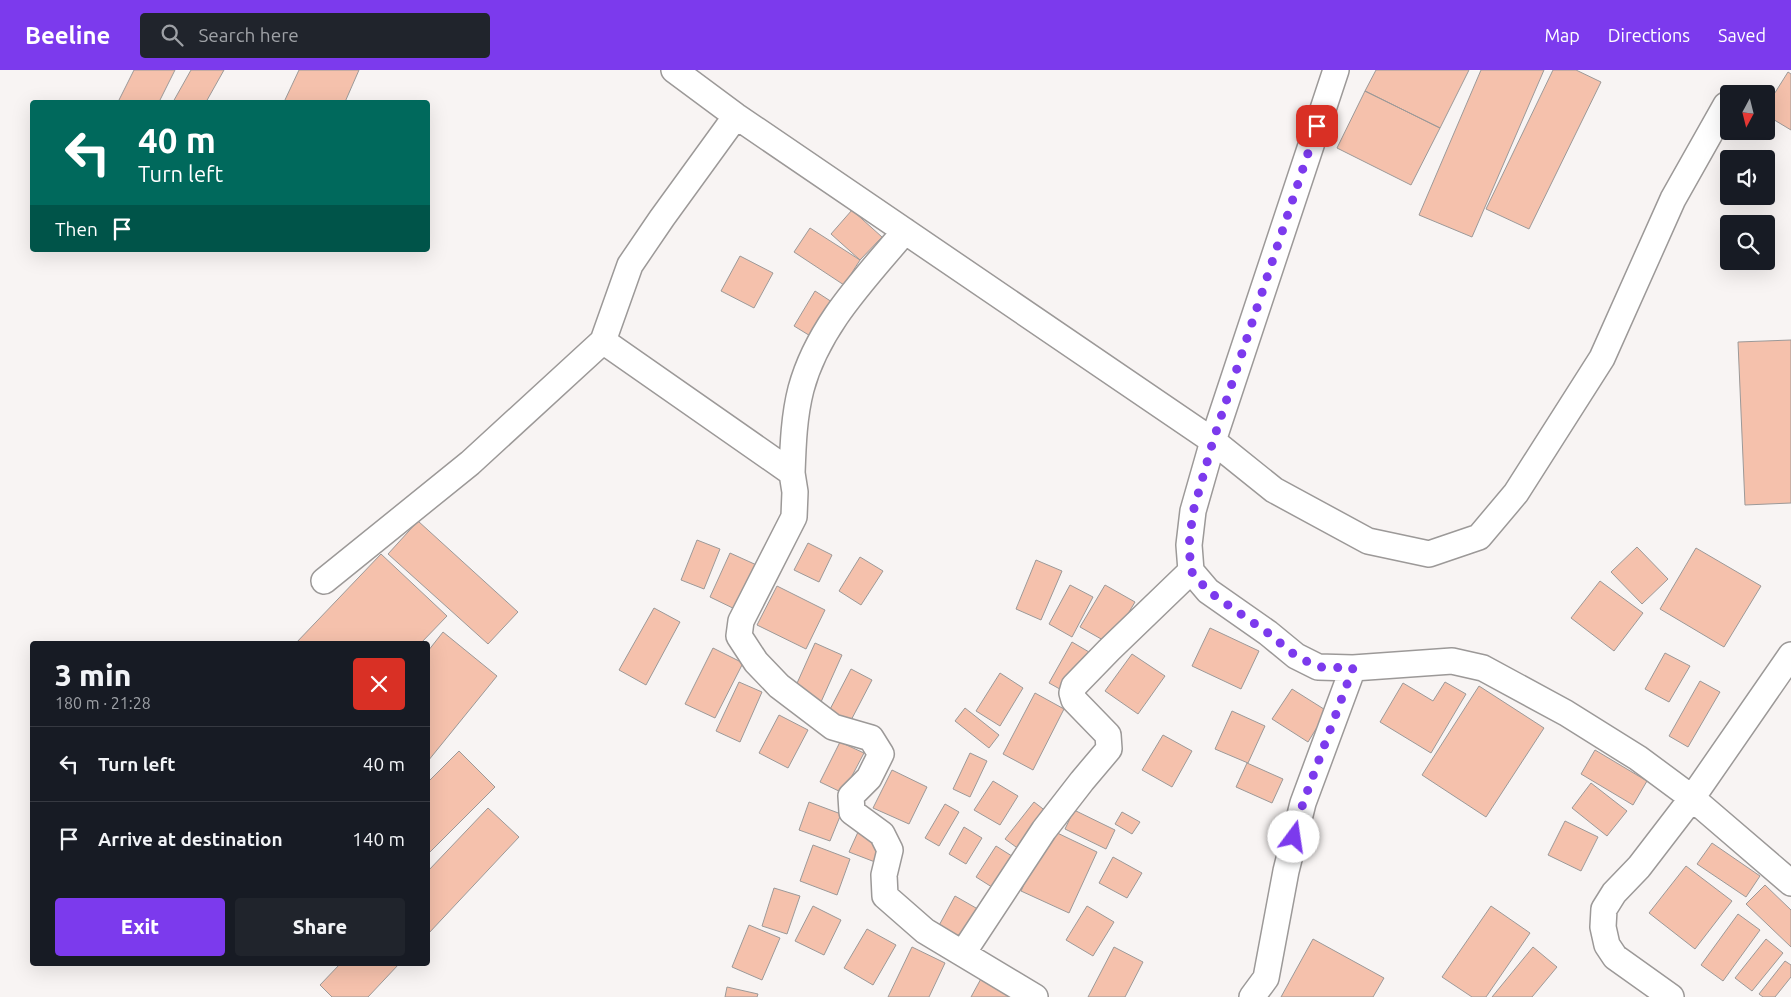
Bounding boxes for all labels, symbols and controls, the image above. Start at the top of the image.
search box [140,13,490,58]
icon: search [158,21,186,49]
text: Beeline [25,22,110,49]
text: Search here [198,24,299,46]
text: Map [1544,25,1580,45]
text: Directions [1608,25,1690,45]
text: Saved [1718,25,1766,45]
north arrow [1720,85,1775,140]
map controls [1720,85,1775,270]
pin [1296,105,1338,147]
icon: arrive [1303,112,1331,140]
icon: left [55,120,120,185]
text: 40 m [138,120,216,160]
button: sound [1720,150,1775,205]
text: Turn left [138,161,223,186]
icon: arrive [108,215,136,243]
button: search [1720,215,1775,270]
text: Then [55,218,98,240]
text: 3 min [55,658,131,692]
button: close [353,658,405,710]
text: 180 m · 21:28 [55,694,151,712]
icon: left [55,750,83,778]
text: Turn left [98,753,176,775]
text: 40 m [363,753,405,775]
position arrow [1267,810,1319,862]
icon: arrive [55,825,83,853]
text: Arrive at destination [98,828,283,850]
text: 140 m [352,828,405,850]
button: Exit [55,898,225,956]
button: Share [235,898,405,956]

